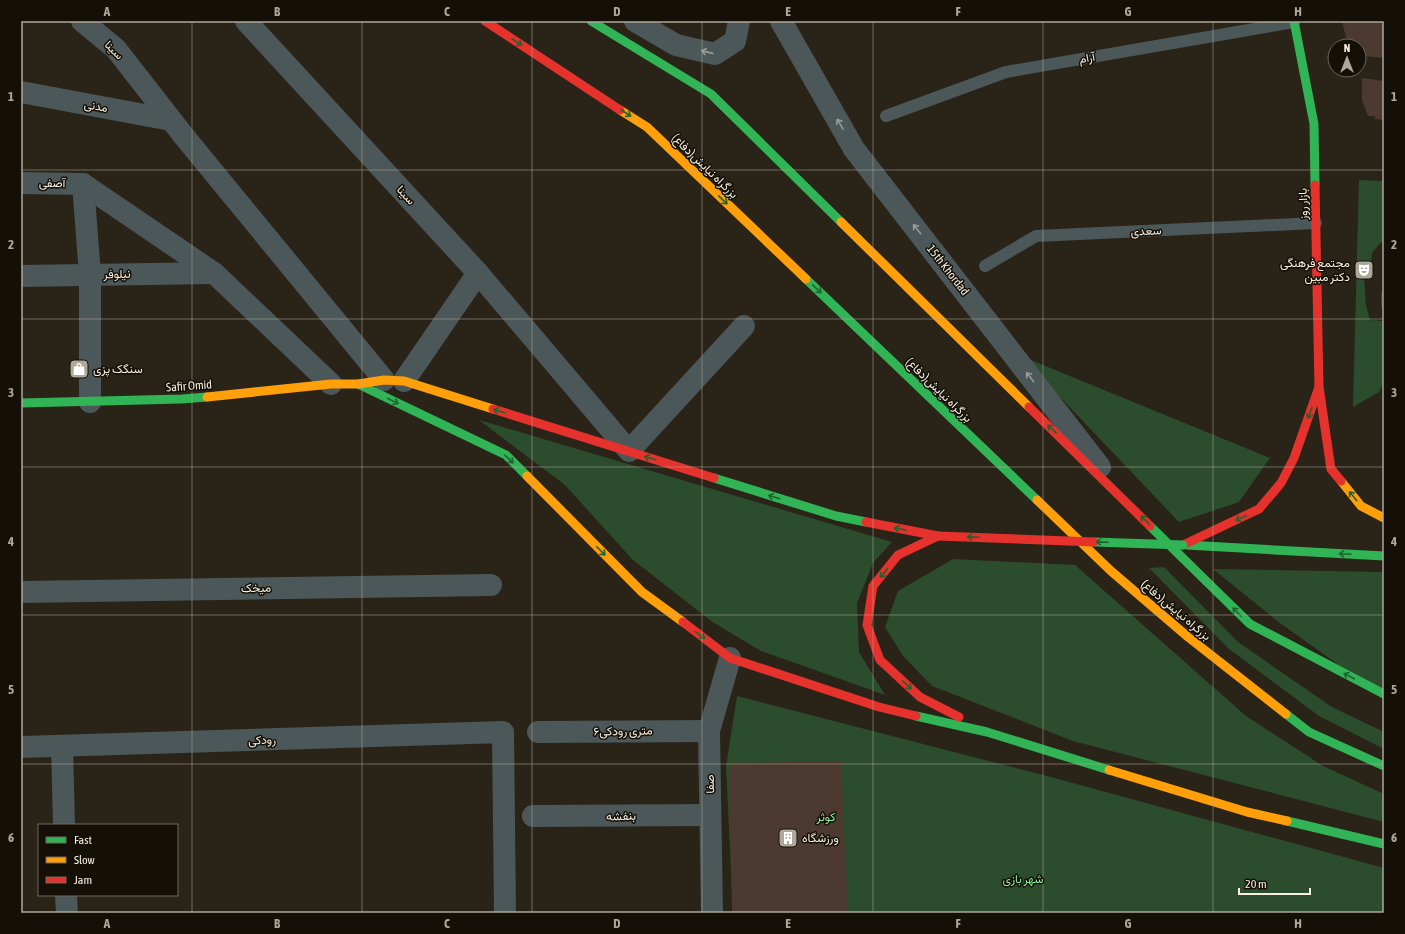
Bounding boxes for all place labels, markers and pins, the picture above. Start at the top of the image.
place label: مجتمع فرهنگی دکتر مبین [1280,256,1350,285]
theatre icon: مجتمع فرهنگی دکتر مبین [1353,259,1375,281]
shop icon: سنگک پزی [68,358,90,380]
place label: سنگک پزی [93,362,143,377]
building icon: ورزشگاه [777,827,799,849]
place label: ورزشگاه [802,831,839,846]

